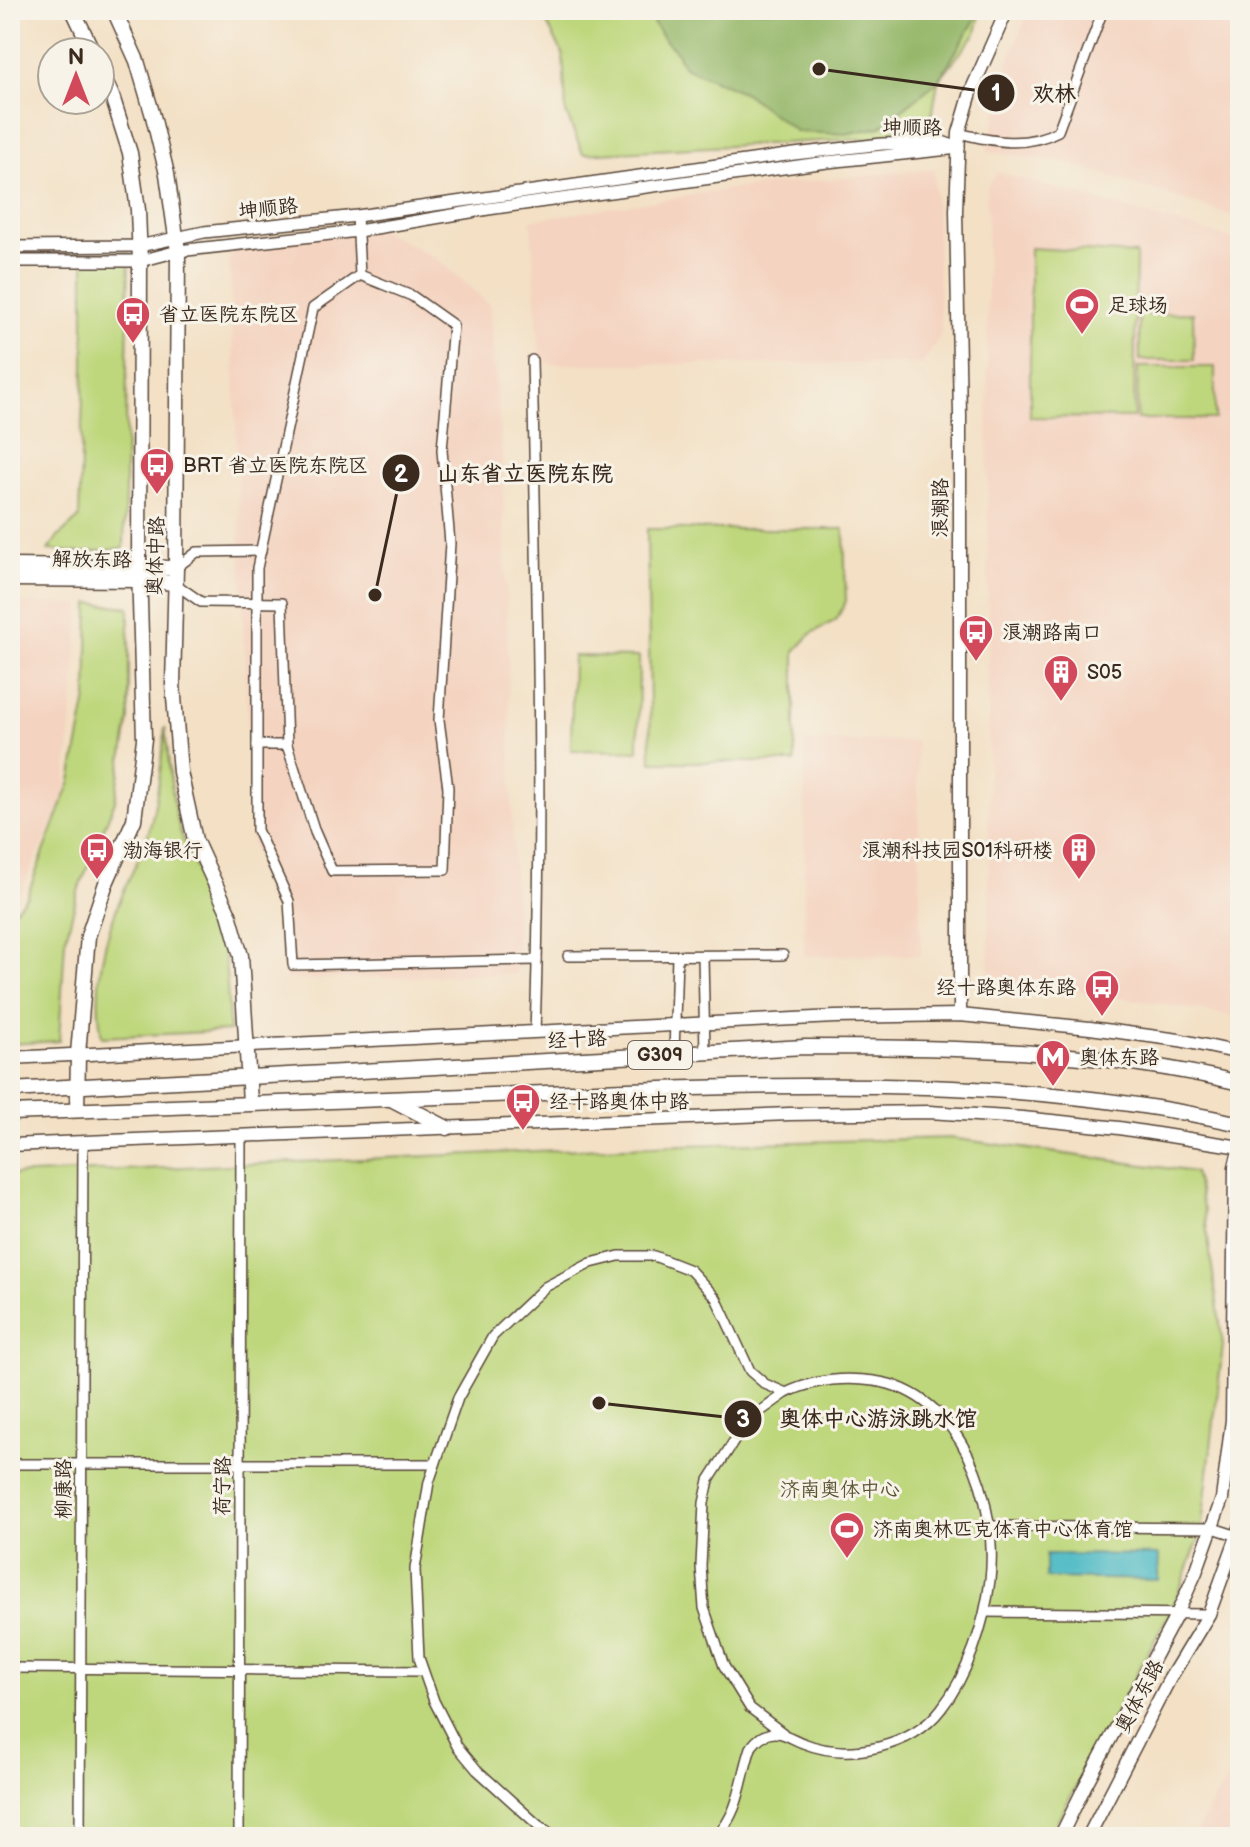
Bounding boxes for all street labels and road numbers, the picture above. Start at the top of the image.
street label: 坤顺路 [882,115,943,141]
street label: 坤顺路 [237,194,300,224]
street label: 浪潮路 [929,477,953,538]
street label: 奥体中路 [143,515,169,596]
street label: 解放东路 [52,547,133,573]
street label: 经十路 [546,1026,609,1054]
road number: G309 [628,1041,692,1069]
street label: 荷宁路 [210,1455,236,1516]
street label: 柳康路 [52,1458,76,1519]
street label: 奥体东路 [1111,1655,1170,1737]

